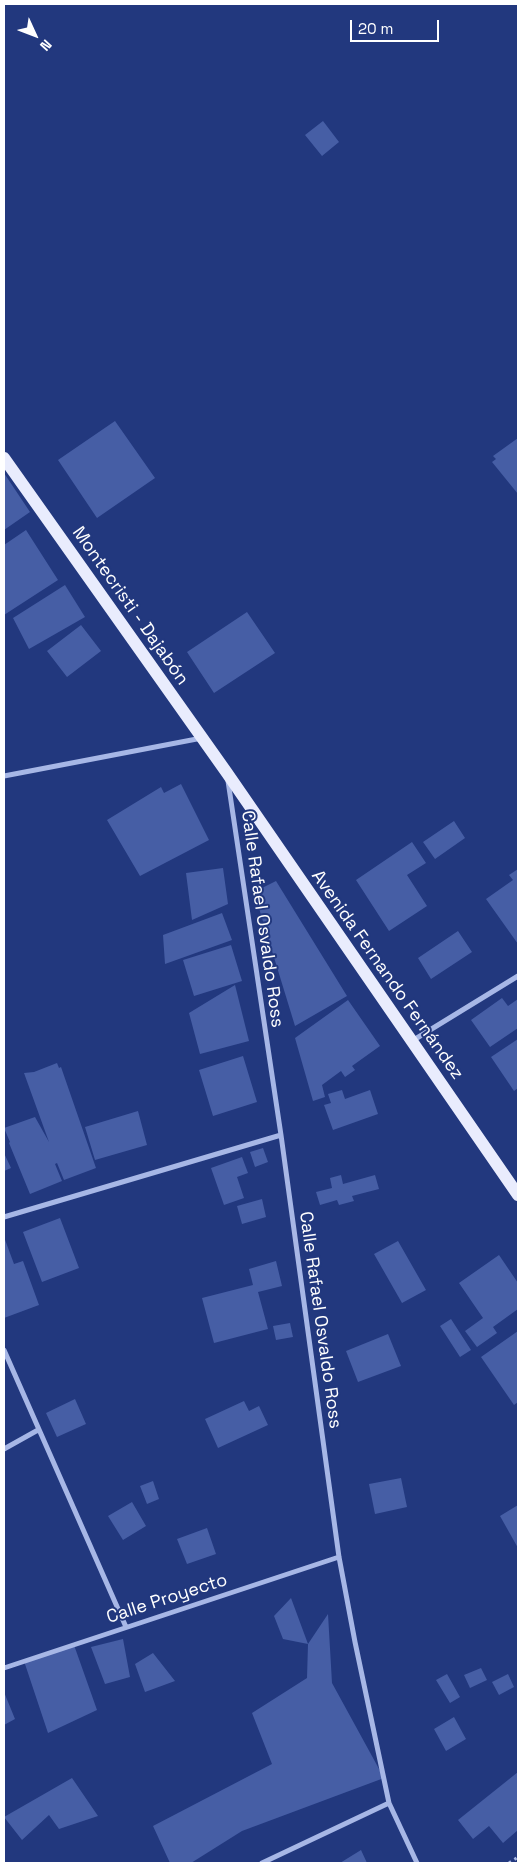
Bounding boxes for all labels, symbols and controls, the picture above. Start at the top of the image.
north arrow [10,10,60,60]
scale bar [352,10,441,42]
text: 20 m [358,19,393,38]
text: N [36,36,56,55]
street label: Montecristi - Dajabón [67,523,193,689]
street label: Calle Rafael Osvaldo Ross [236,809,288,1029]
street label: Avenida Fernando Fernández [306,866,468,1084]
street label: Calle Rafael Osvaldo Ross [294,1210,346,1430]
street label: Calle Proyecto [104,1569,230,1629]

